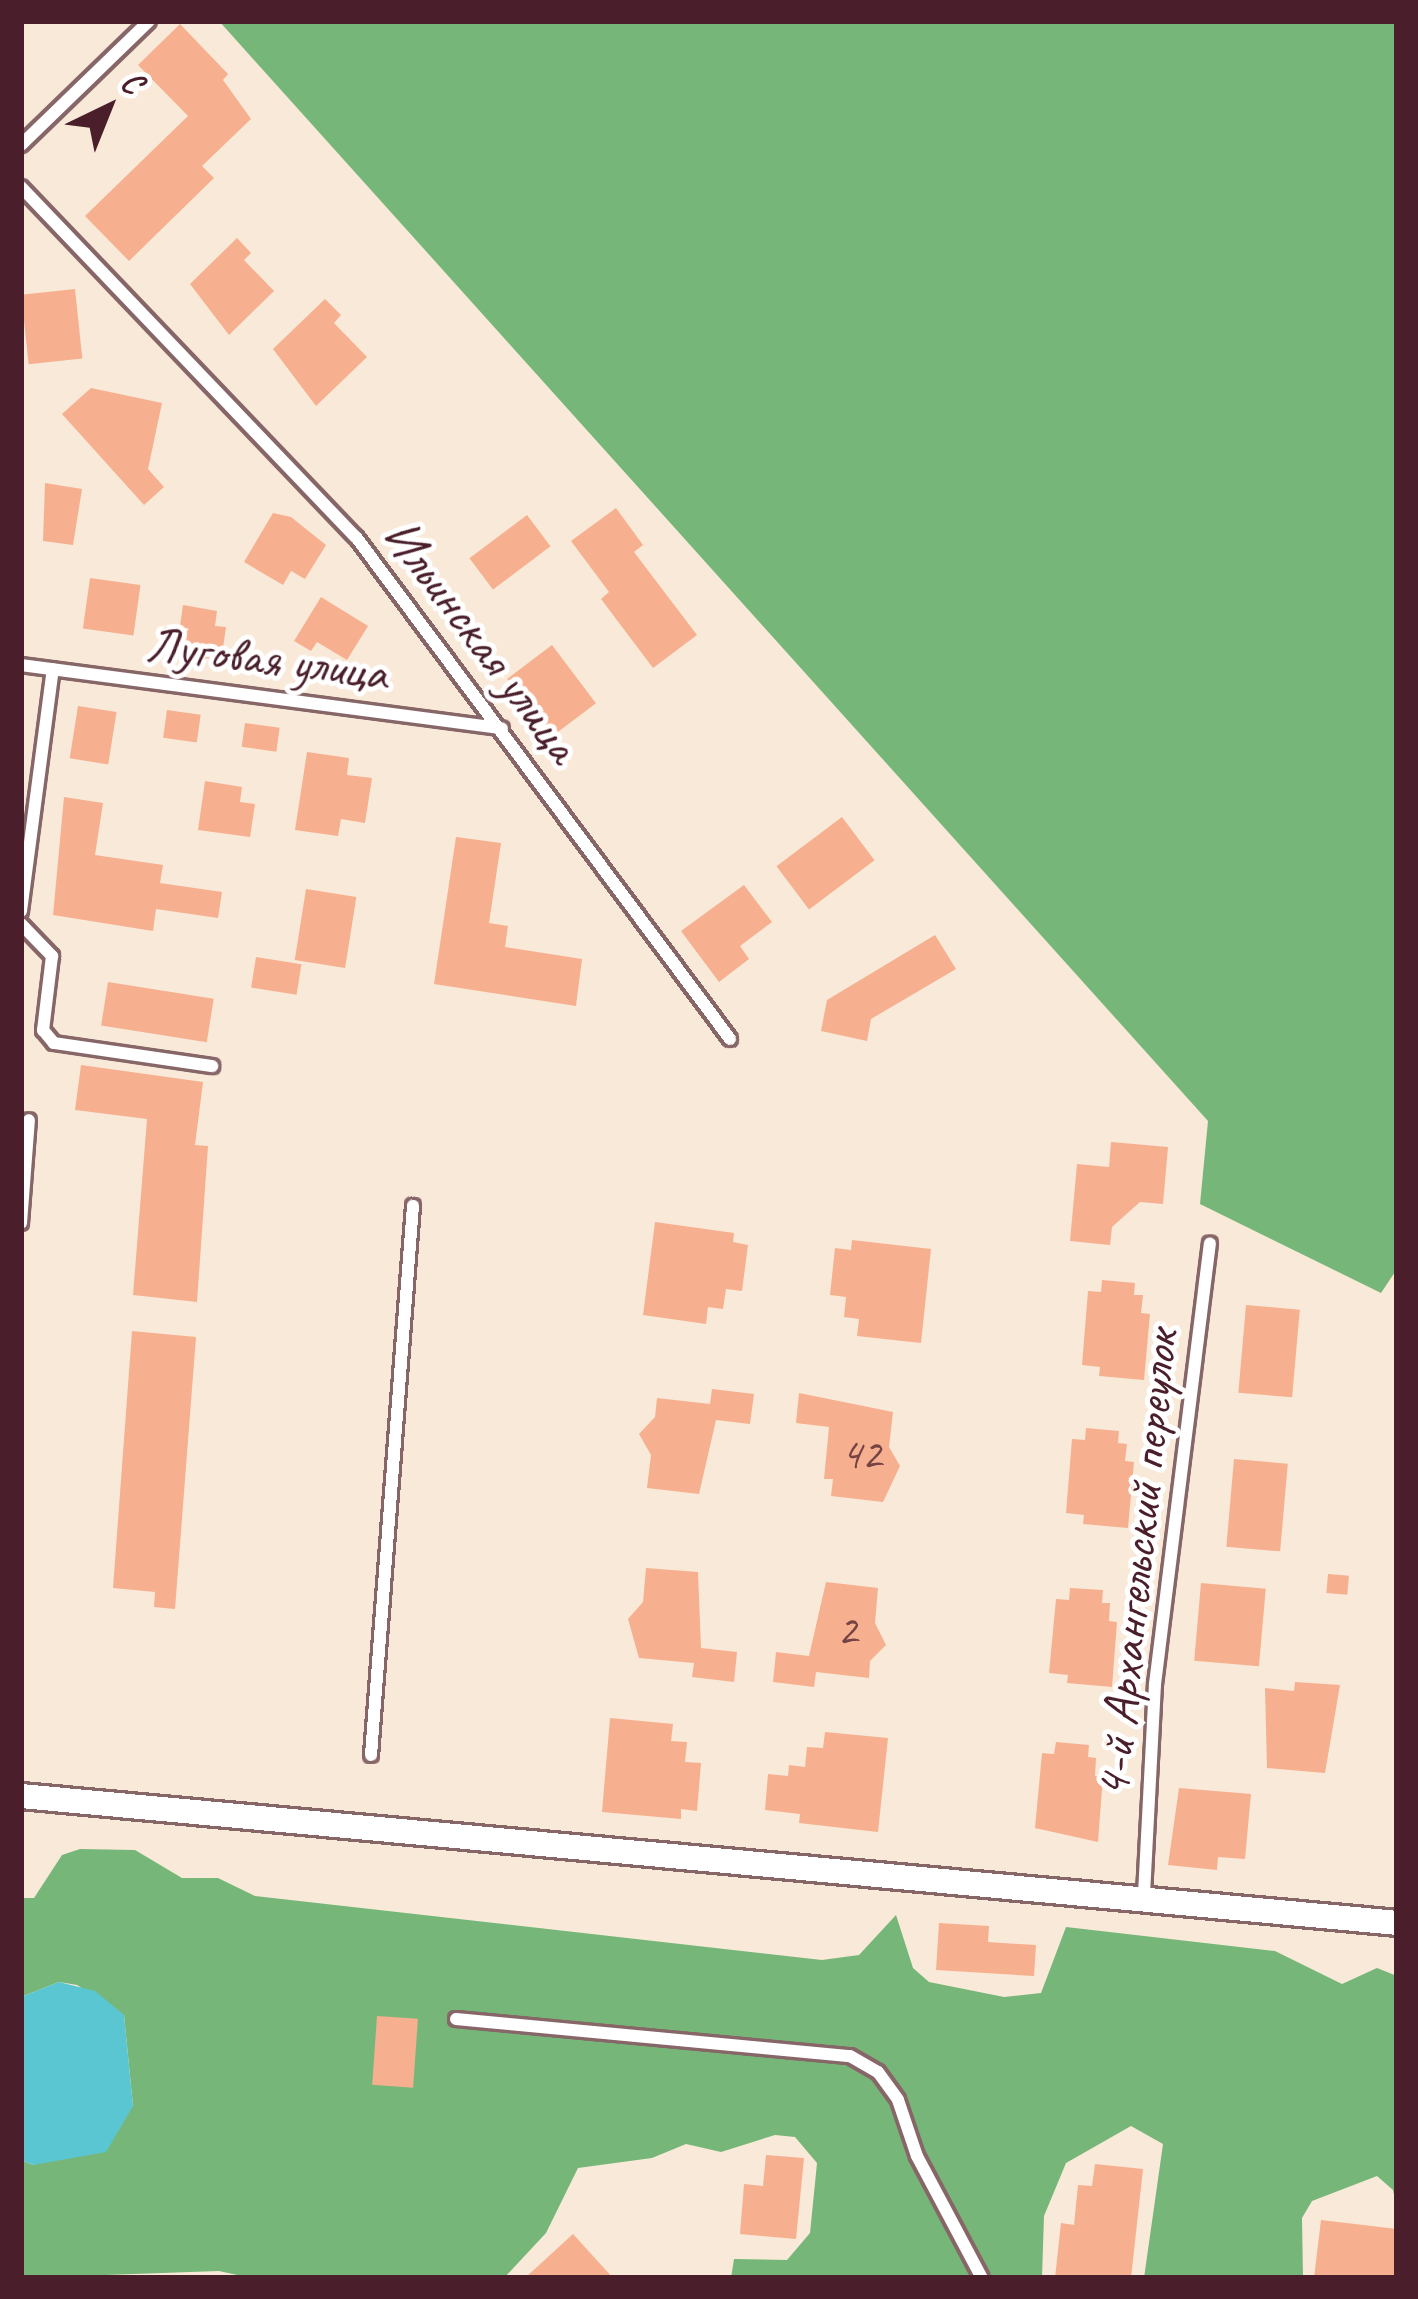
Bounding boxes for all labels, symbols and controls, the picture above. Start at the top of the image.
north arrow [48,48,168,168]
text: С [112,61,153,103]
street label: Ильинская улица [371,506,593,774]
street label: Луговая улица [142,613,392,703]
street label: 4-й Архангельский переулок [1081,1327,1191,1801]
house number: 42 [841,1427,881,1481]
house number: 2 [837,1603,857,1657]

